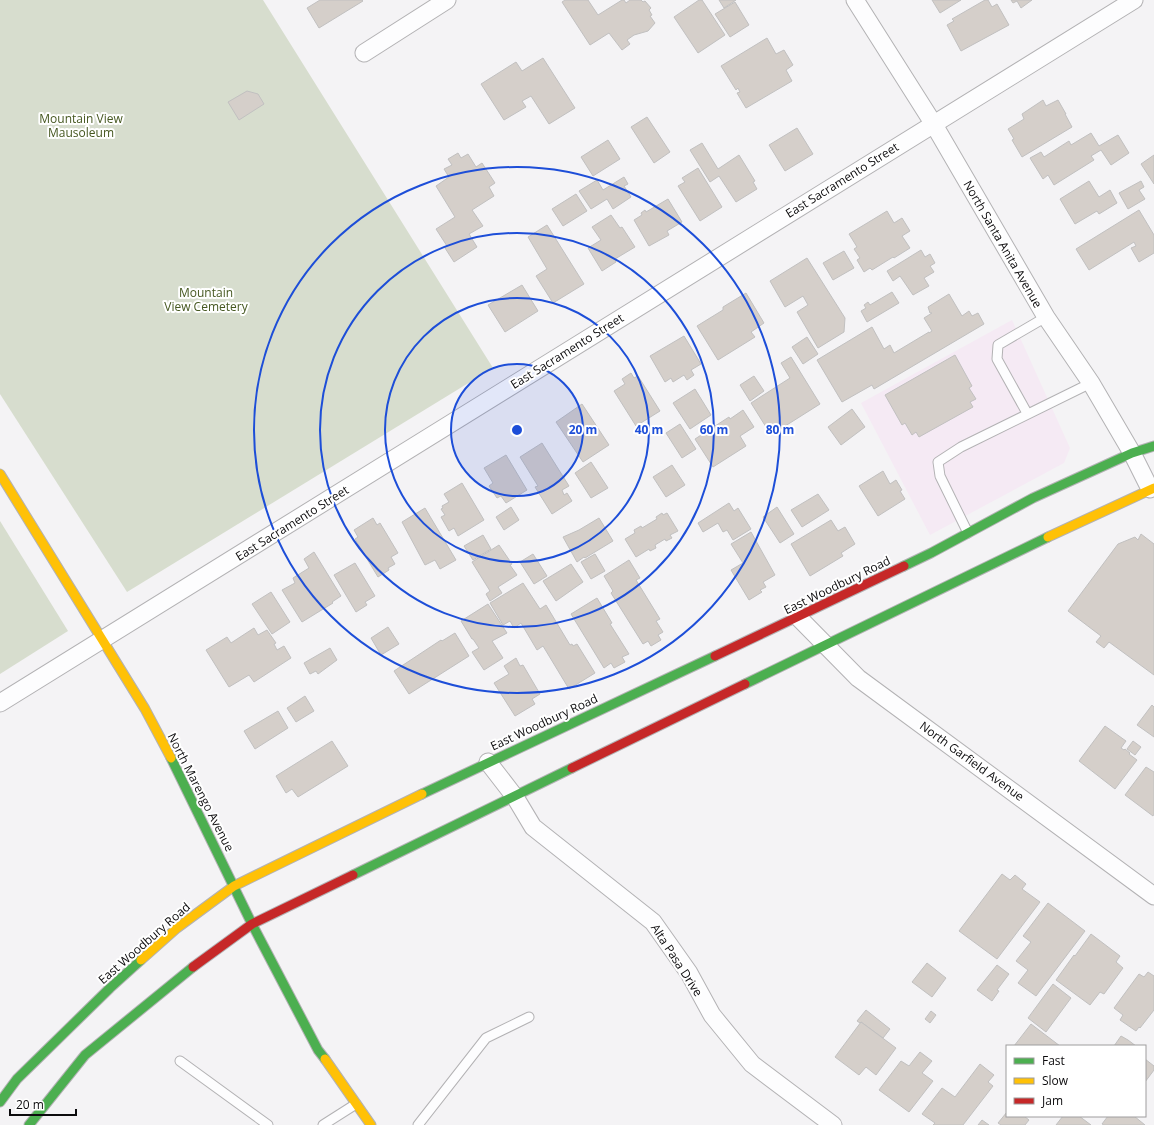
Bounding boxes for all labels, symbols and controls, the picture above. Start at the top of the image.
park label: Mountain View Mausoleum [39,110,123,141]
street label: East Sacramento Street [782,138,902,222]
street label: North Santa Anita Avenue [960,177,1047,311]
park label: Mountain View Cemetery [164,284,249,315]
street label: East Sacramento Street [507,309,627,393]
text: 20 m [569,421,597,438]
text: 40 m [635,421,663,438]
text: 60 m [700,421,728,438]
text: 80 m [766,421,794,438]
centre of rings [510,423,524,437]
street label: East Sacramento Street [232,481,352,565]
street label: East Woodbury Road [781,552,893,618]
street label: East Woodbury Road [488,690,600,754]
street label: North Garfield Avenue [916,717,1028,805]
street label: North Marengo Avenue [164,730,238,854]
street label: East Woodbury Road [94,898,194,988]
street label: Alta Pasa Drive [647,920,707,1000]
legend [1006,1045,1146,1117]
text: Fast [1042,1052,1065,1069]
text: Slow [1042,1072,1069,1089]
scale bar [10,1091,76,1117]
text: Jam [1041,1092,1063,1109]
text: 20 m [16,1096,44,1113]

